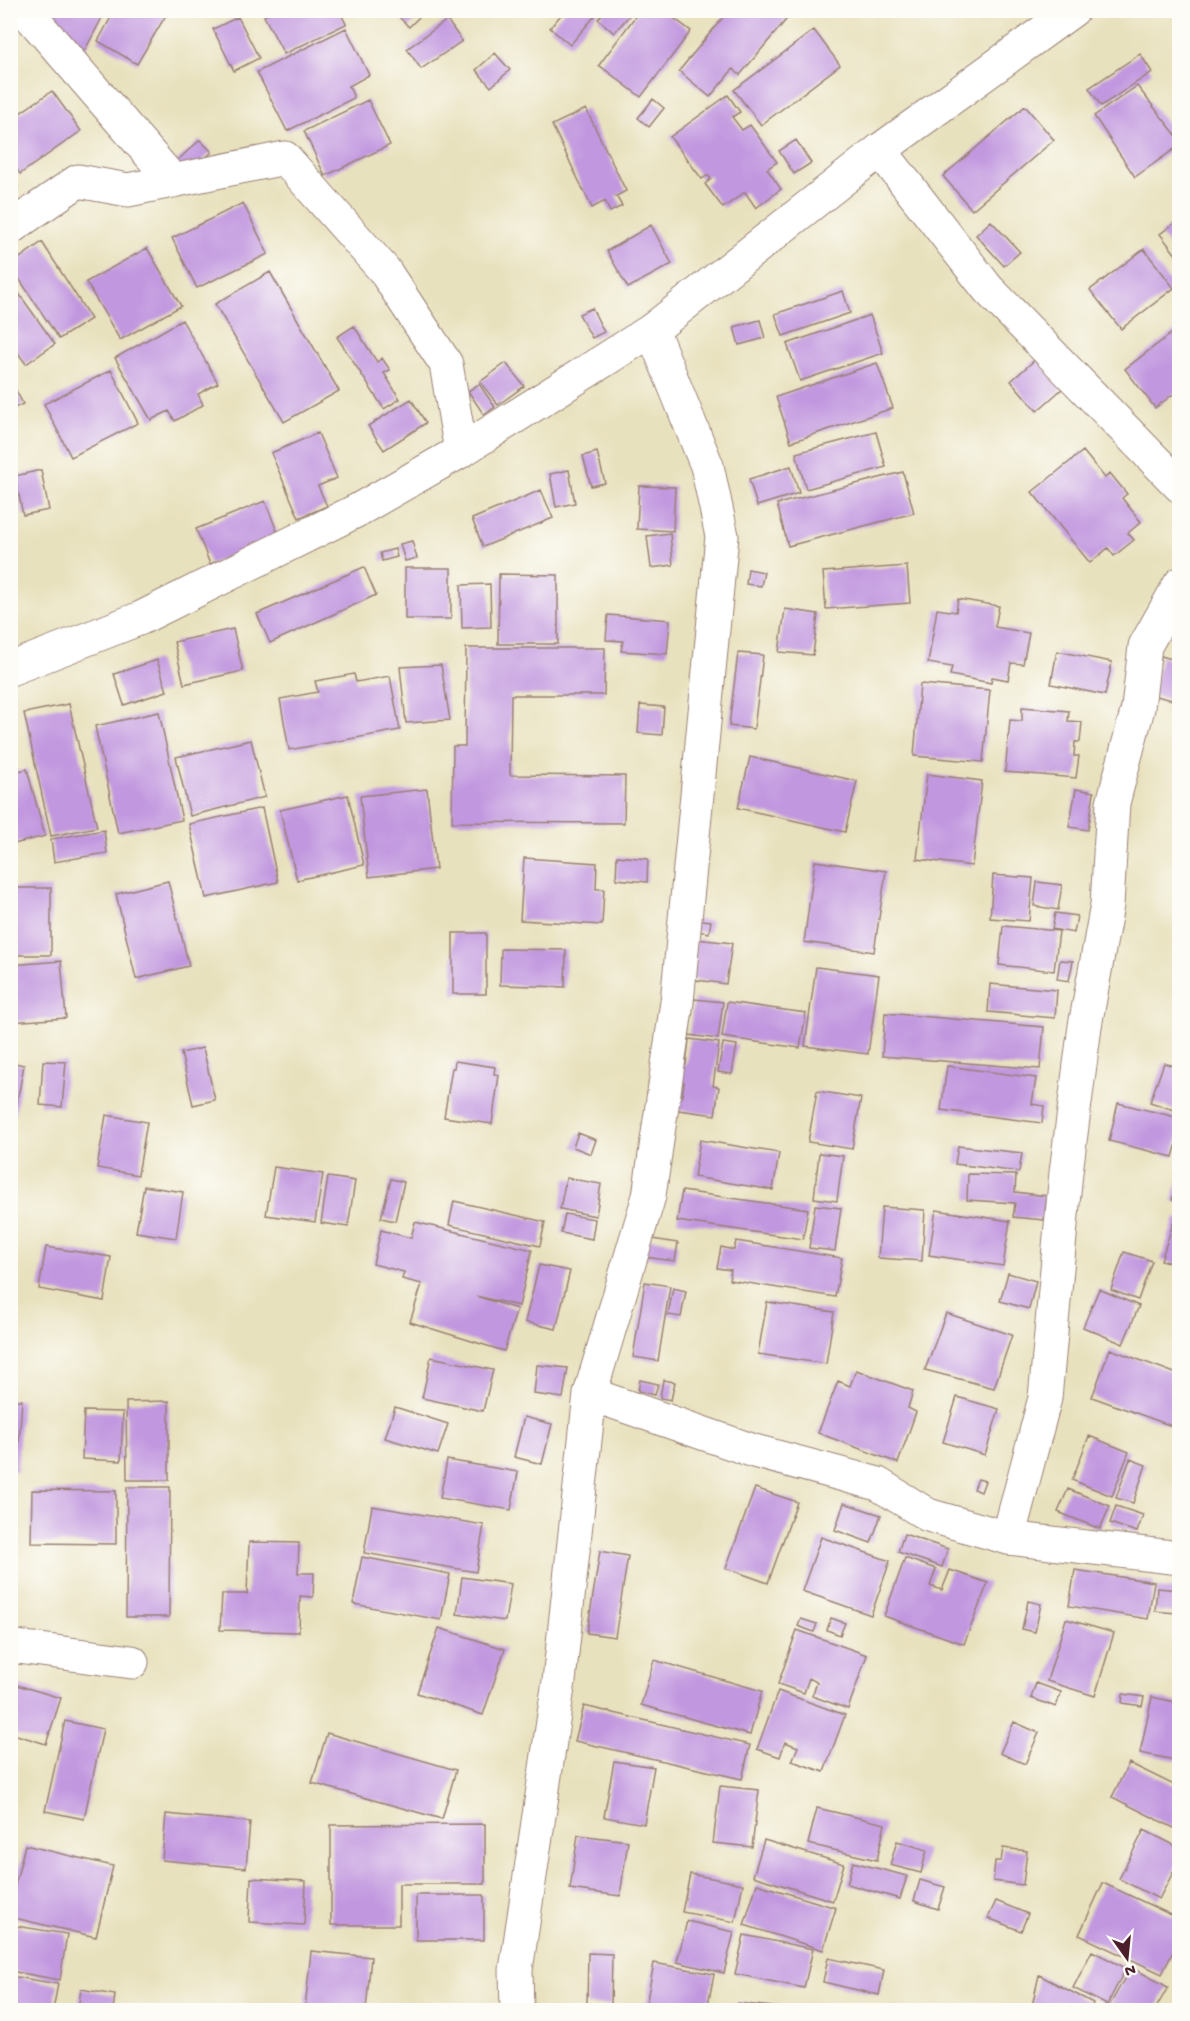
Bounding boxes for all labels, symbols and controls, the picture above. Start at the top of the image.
north arrow [1097,1928,1157,1988]
text: N [1122,1959,1137,1980]

